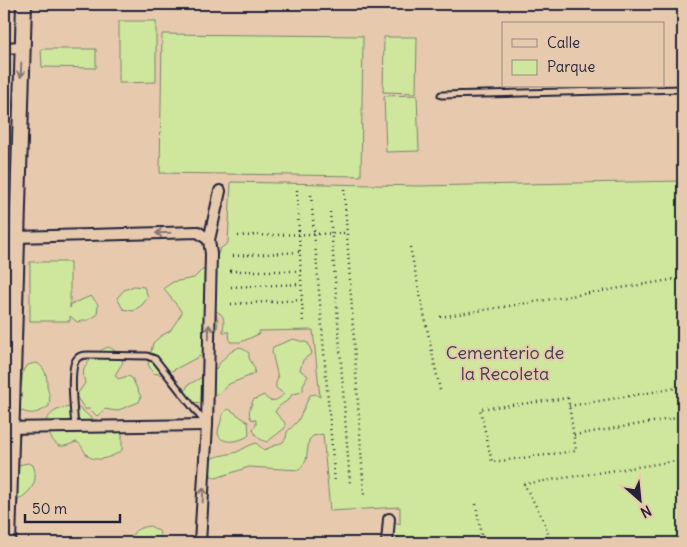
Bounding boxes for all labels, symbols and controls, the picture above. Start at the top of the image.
legend [502,22,664,88]
text: Calle [547,33,580,52]
text: Parque [547,57,595,76]
one-way arrow [17,62,26,78]
one-way arrow [155,229,171,238]
one-way arrow [204,324,214,340]
park label: Cementerio de la Recoleta [446,341,564,385]
north arrow [614,474,664,524]
one-way arrow [199,487,208,503]
scale bar [25,492,120,524]
text: 50 m [32,499,67,518]
text: N [638,501,654,522]

